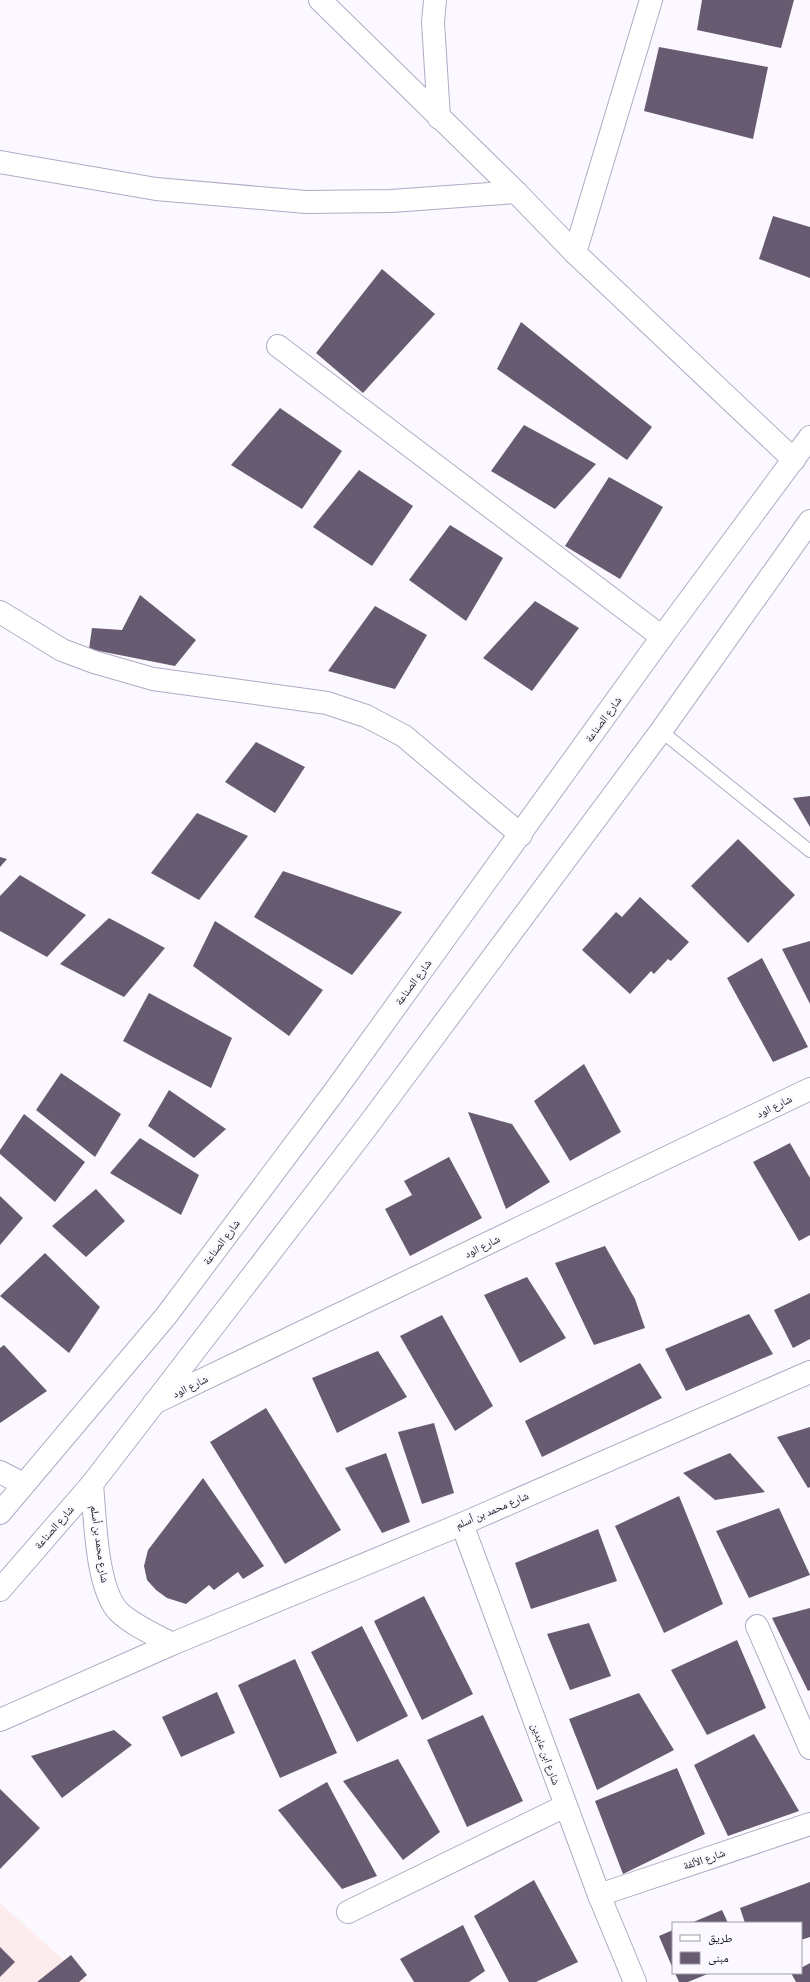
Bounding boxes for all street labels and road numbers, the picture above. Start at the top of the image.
street label: شارع الصناعة [581,693,625,745]
street label: شارع الصناعة [391,956,435,1008]
street label: شارع الود [753,1090,795,1122]
street label: شارع الصناعة [199,1216,243,1268]
street label: شارع الود [461,1230,503,1262]
street label: شارع الود [169,1370,211,1402]
street label: شارع محمد بن أسلم [453,1487,531,1533]
street label: شارع الصناعة [30,1502,78,1552]
street label: شارع محمد بن أسلم [87,1504,113,1584]
street label: شارع ابن عابدين [527,1721,565,1787]
street label: شارع الألفة [681,1844,727,1874]

